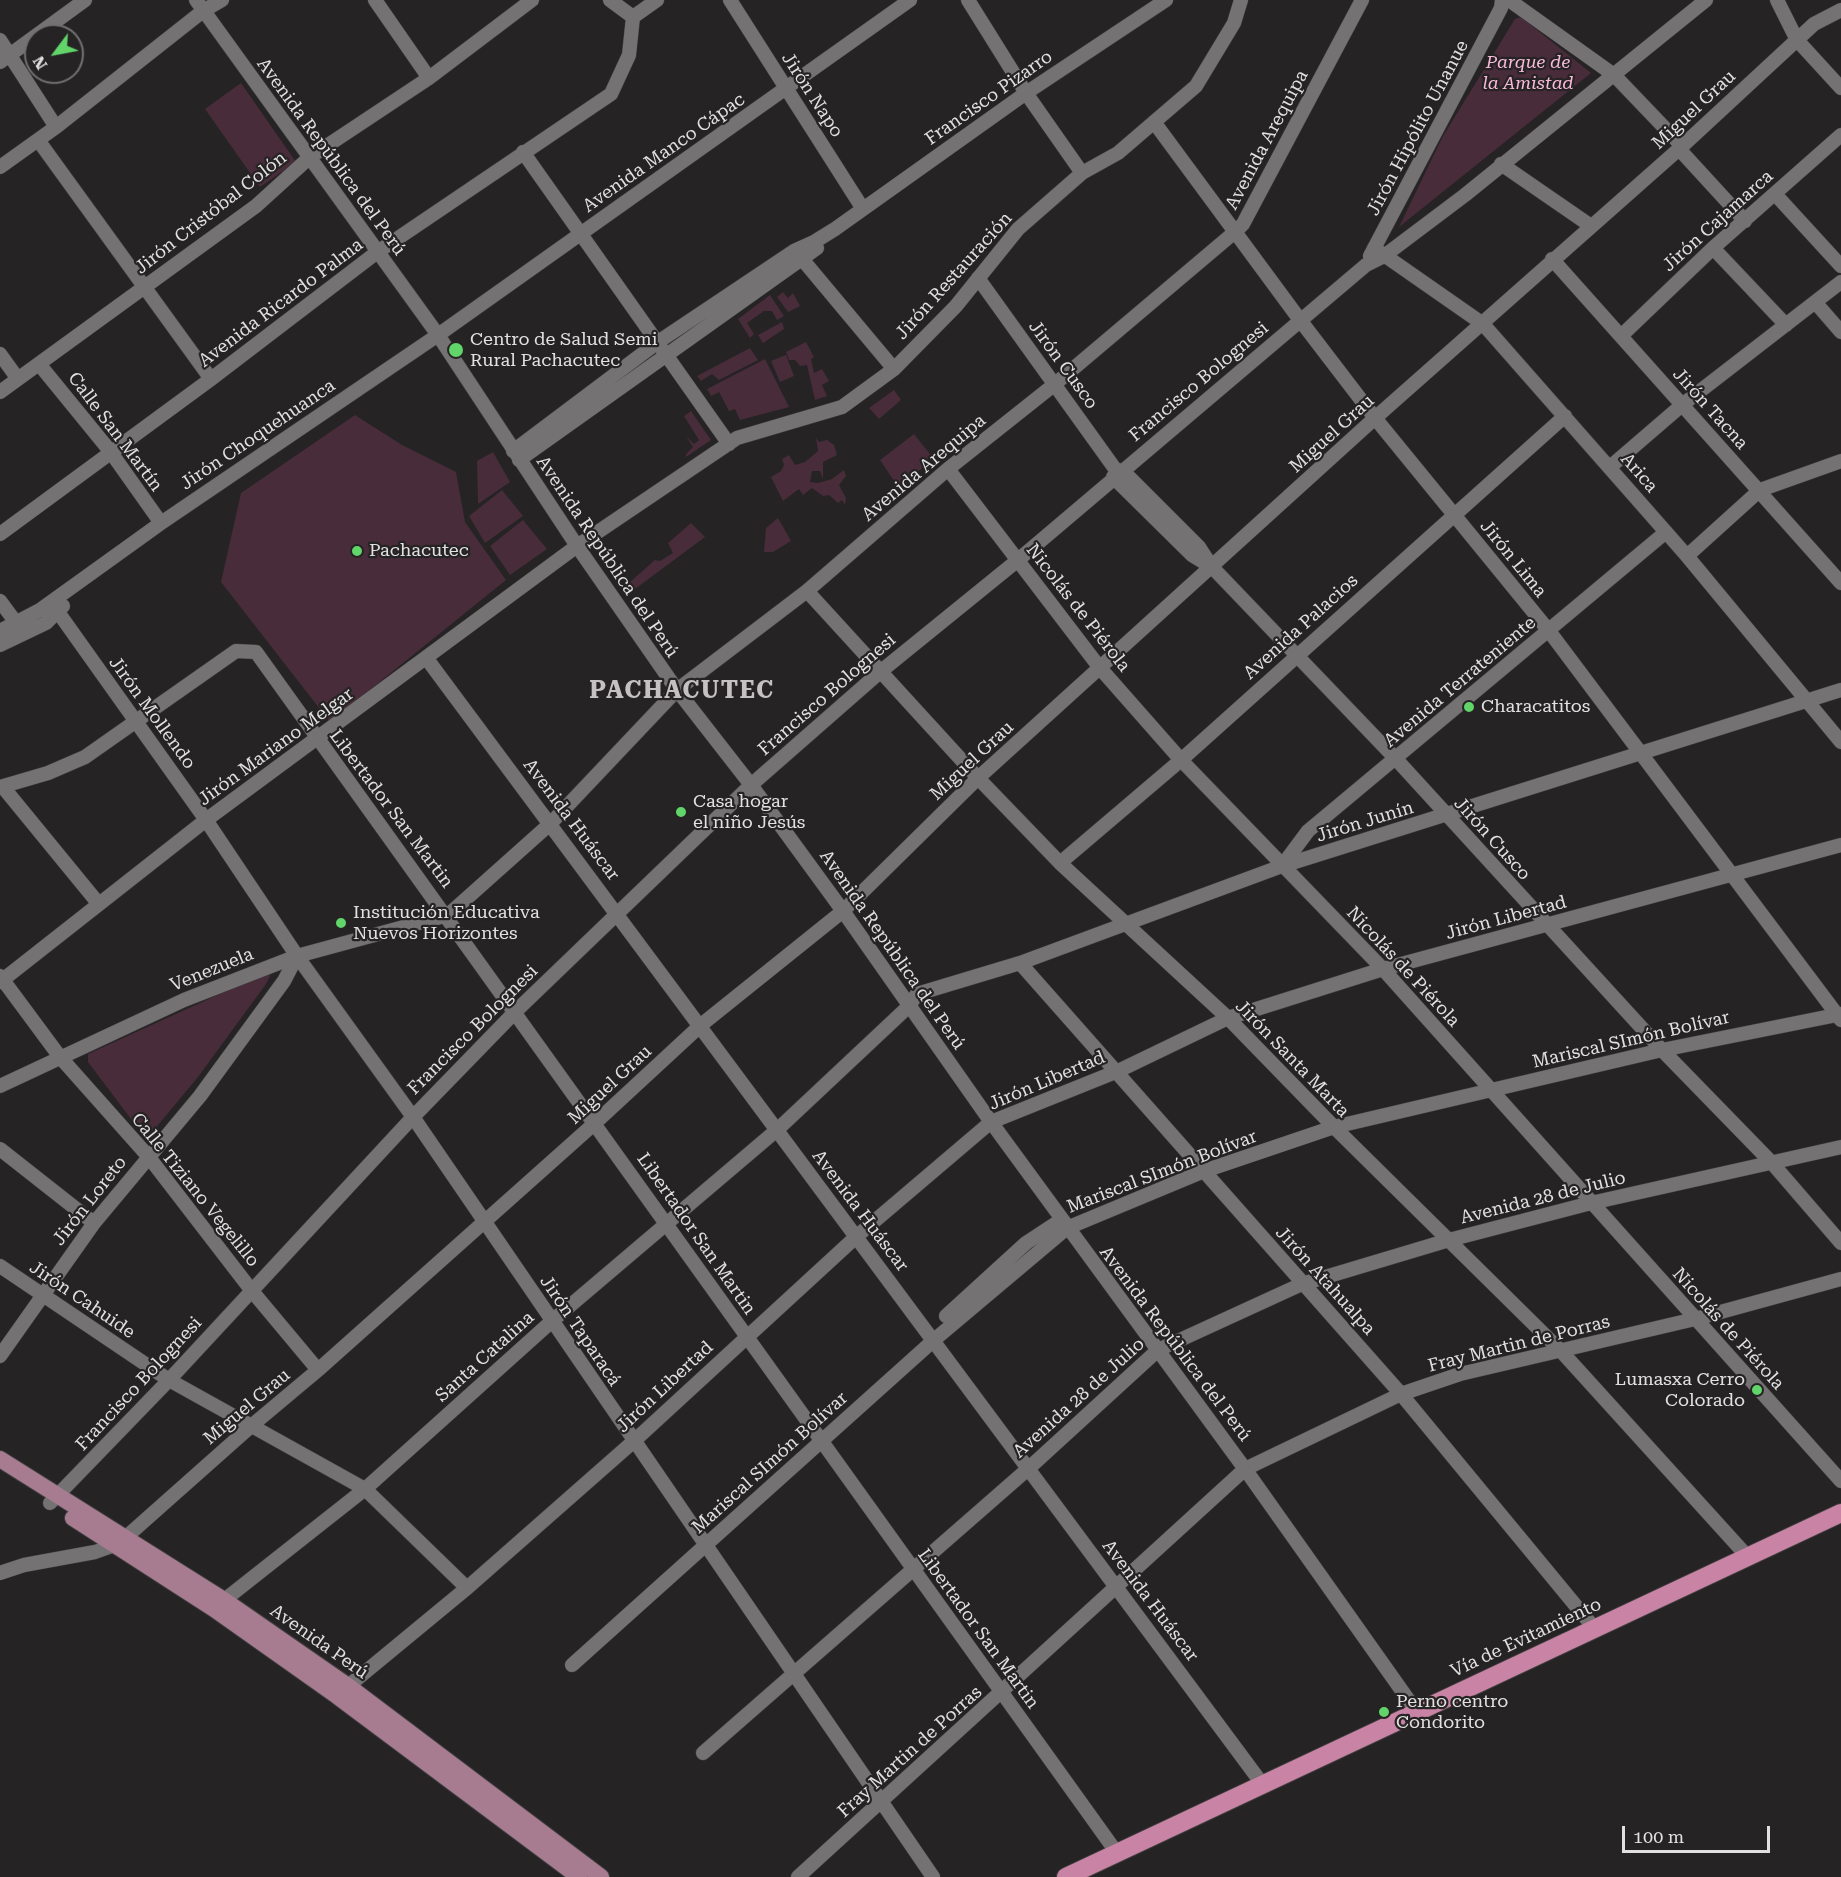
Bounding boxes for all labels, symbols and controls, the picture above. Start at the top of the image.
north arrow [24,24,84,84]
street label: Jirón Hipólito Unanue [1363,37,1473,219]
street label: Francisco Pizarro [921,46,1057,150]
street label: Jirón Napo [777,48,847,142]
text: N [29,52,51,73]
park label: Parque de la Amistad [1482,52,1574,94]
street label: Avenida República del Perú [252,54,410,260]
street label: Miguel Grau [1648,66,1740,154]
street label: Avenida Arequipa [1221,67,1313,213]
street label: Avenida Manco Cápac [579,89,749,217]
street label: Jirón Cristóbal Colón [131,147,291,279]
street label: Jirón Cajamarca [1658,166,1778,276]
street label: Jirón Restauración [891,208,1017,344]
street label: Avenida Ricardo Palma [195,234,367,372]
street label: Jirón Cusco [1024,317,1102,413]
street label: Francisco Bolognesi [1125,318,1273,446]
place label: Centro de Salud Semi Rural Pachacutec [470,329,657,372]
marker: Centro de Salud Semi Rural Pachacutec [447,341,465,359]
street label: Jirón Tacna [1668,364,1752,454]
street label: Calle San Martín [63,368,167,496]
street label: Jirón Choquehuanca [176,375,340,495]
street label: Miguel Grau [1285,390,1379,478]
street label: Avenida Arequipa [858,410,990,526]
street label: Arica [1616,449,1662,497]
street label: Avenida República del Perú [531,452,683,662]
street label: Jirón Lima [1475,516,1551,602]
place label: Pachacutec [369,540,469,562]
street label: Nicolás de Piérola [1021,540,1135,676]
marker: Pachacutec [350,544,364,558]
street label: Avenida Palacios [1239,570,1363,684]
street label: Avenida Terrateniente [1380,612,1540,752]
street label: Francisco Bolognesi [754,629,900,761]
street label: Jirón Mollendo [104,653,200,773]
district label: PACHACUTEC [589,677,775,705]
street label: Jirón Mariano Melgar [194,683,358,811]
place label: Characatitos [1481,696,1590,718]
marker: Characatitos [1462,700,1476,714]
street label: Miguel Grau [926,717,1018,805]
street label: Libertador San Martin [324,726,458,892]
street label: Avenida Huáscar [518,755,624,885]
place label: Casa hogar el niño Jesús [693,791,805,834]
street label: Jirón Cusco [1449,793,1535,885]
street label: Jirón Junín [1314,797,1416,847]
marker: Casa hogar el niño Jesús [674,805,688,819]
street label: Avenida República del Perú [815,846,969,1054]
street label: Jirón Libertad [1443,892,1569,944]
place label: Institución Educativa Nuevos Horizontes [353,902,540,944]
street label: Nicolás de Piérola [1342,902,1464,1032]
marker: Institución Educativa Nuevos Horizontes [334,916,348,930]
street label: Venezuela [167,944,257,996]
street label: Francisco Bolognesi [404,961,542,1099]
street label: Jirón Santa Marta [1230,996,1354,1122]
street label: Mariscal SImón Bolívar [1530,1007,1732,1073]
street label: Miguel Grau [564,1041,656,1129]
street label: Jirón Libertad [986,1047,1108,1115]
street label: Calle Tiziano Vegelillo [126,1109,264,1271]
street label: Mariscal SImón Bolívar [1064,1126,1260,1218]
street label: Avenida Huáscar [807,1146,913,1276]
street label: Libertador San Martin [632,1149,760,1319]
street label: Jirón Loreto [48,1152,132,1250]
street label: Avenida 28 de Julio [1458,1167,1628,1229]
street label: Jirón Atahualpa [1271,1222,1379,1340]
street label: Avenida República del Perú [1095,1242,1255,1446]
street label: Jirón Cahuide [25,1257,139,1343]
street label: Nicolás de Piérola [1668,1264,1788,1394]
street label: Jirón Taparacá [535,1272,625,1390]
street label: Santa Catalina [431,1307,539,1407]
street label: Fray Martin de Porras [1426,1311,1612,1377]
street label: Francisco Bolognesi [71,1313,207,1455]
street label: Avenida 28 de Julio [1009,1333,1149,1463]
street label: Jirón Libertad [612,1337,718,1437]
street label: Miguel Grau [199,1365,295,1449]
place label: Lumasxa Cerro Colorado [1615,1369,1745,1412]
marker: Lumasxa Cerro Colorado [1750,1383,1764,1397]
street label: Mariscal SImón Bolívar [688,1388,852,1538]
street label: Avenida Huáscar [1097,1536,1203,1666]
street label: Libertador San Martin [913,1545,1043,1713]
street label: Vía de Evitamiento [1447,1594,1605,1682]
street label: Avenida Perú [266,1600,372,1684]
street label: Fray Martin de Porras [833,1682,987,1822]
place label: Perno centro Condorito [1396,1691,1508,1734]
marker: Perno centro Condorito [1377,1705,1391,1719]
scale bar [1625,1814,1774,1852]
text: 100 m [1633,1826,1684,1847]

